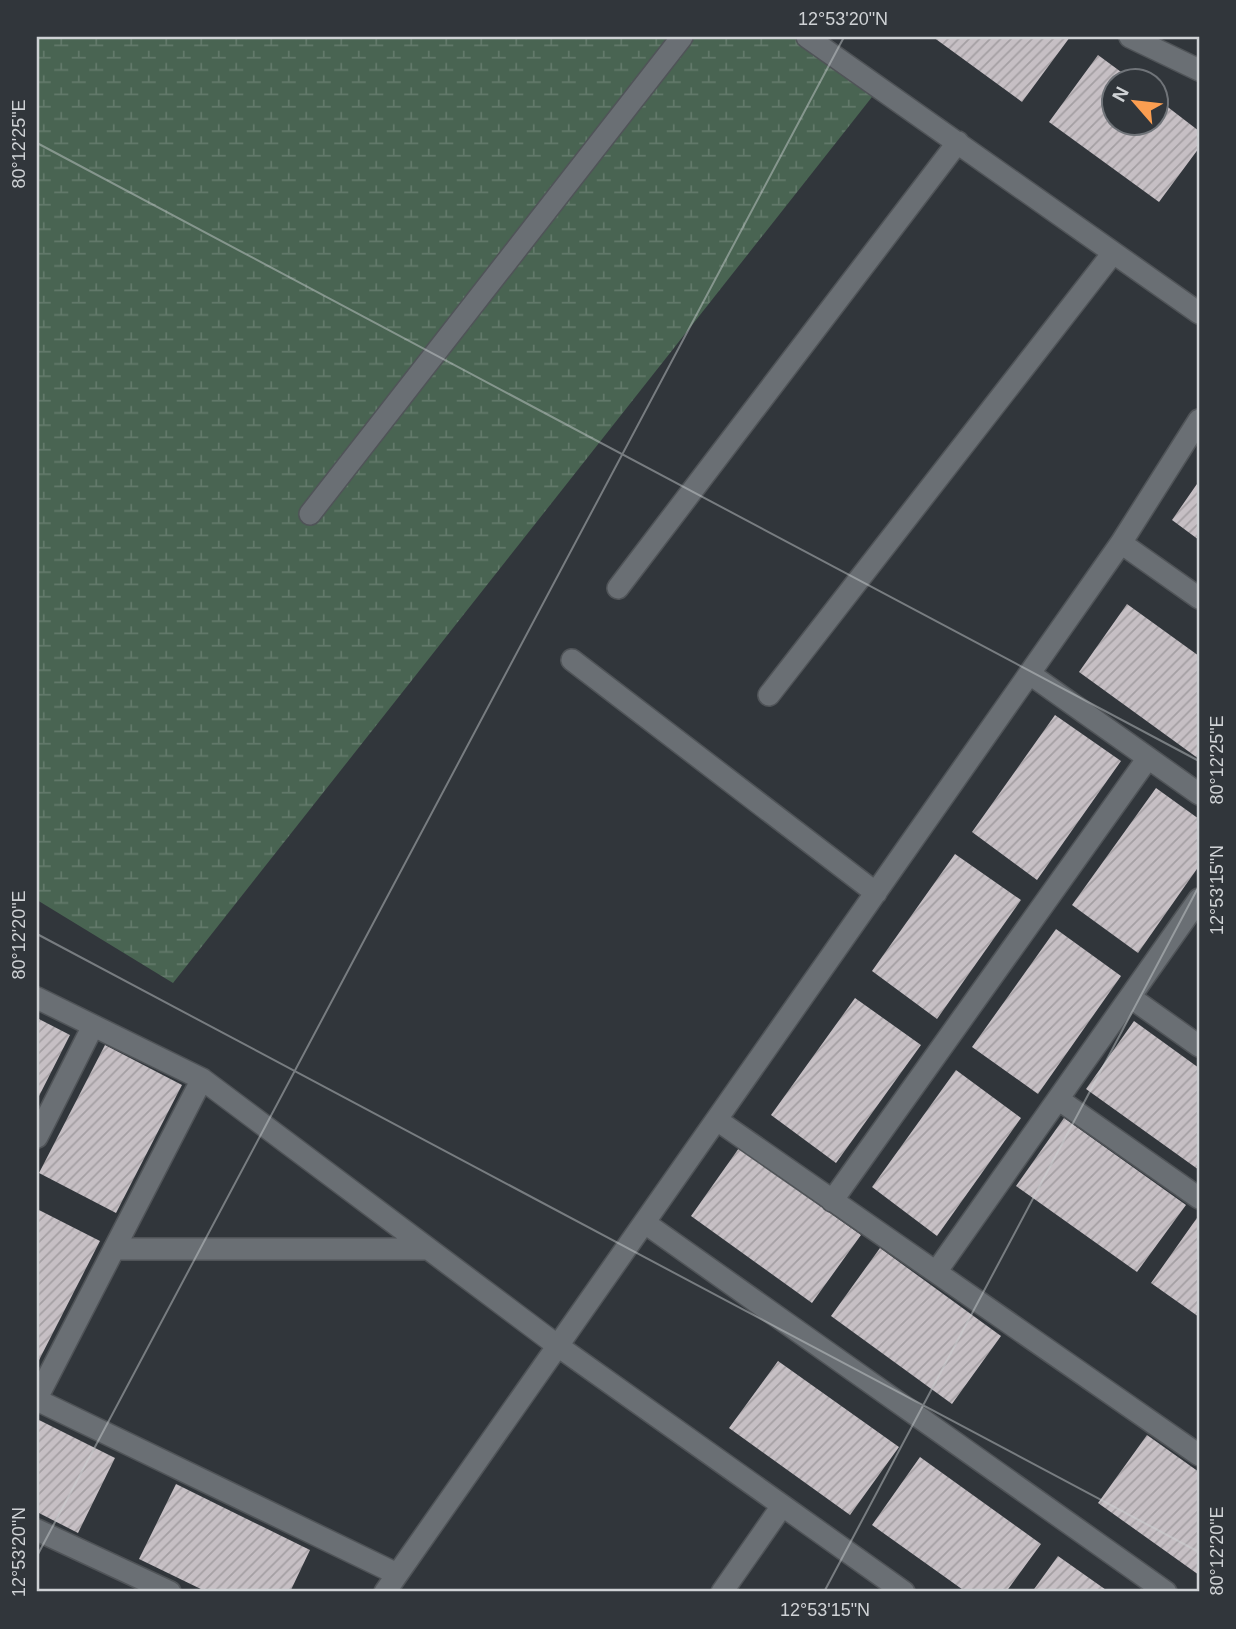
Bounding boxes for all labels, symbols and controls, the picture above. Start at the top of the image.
text: 12°53'20"N [798,9,888,29]
north arrow [1100,66,1170,136]
text: N [1108,83,1133,105]
text: 80°12'25"E [9,99,29,189]
text: 80°12'25"E [1207,715,1227,805]
text: 12°53'15"N [1207,845,1227,935]
text: 80°12'20"E [9,890,29,980]
text: 80°12'20"E [1207,1506,1227,1596]
text: 12°53'20"N [9,1507,29,1597]
text: 12°53'15"N [780,1600,870,1620]

